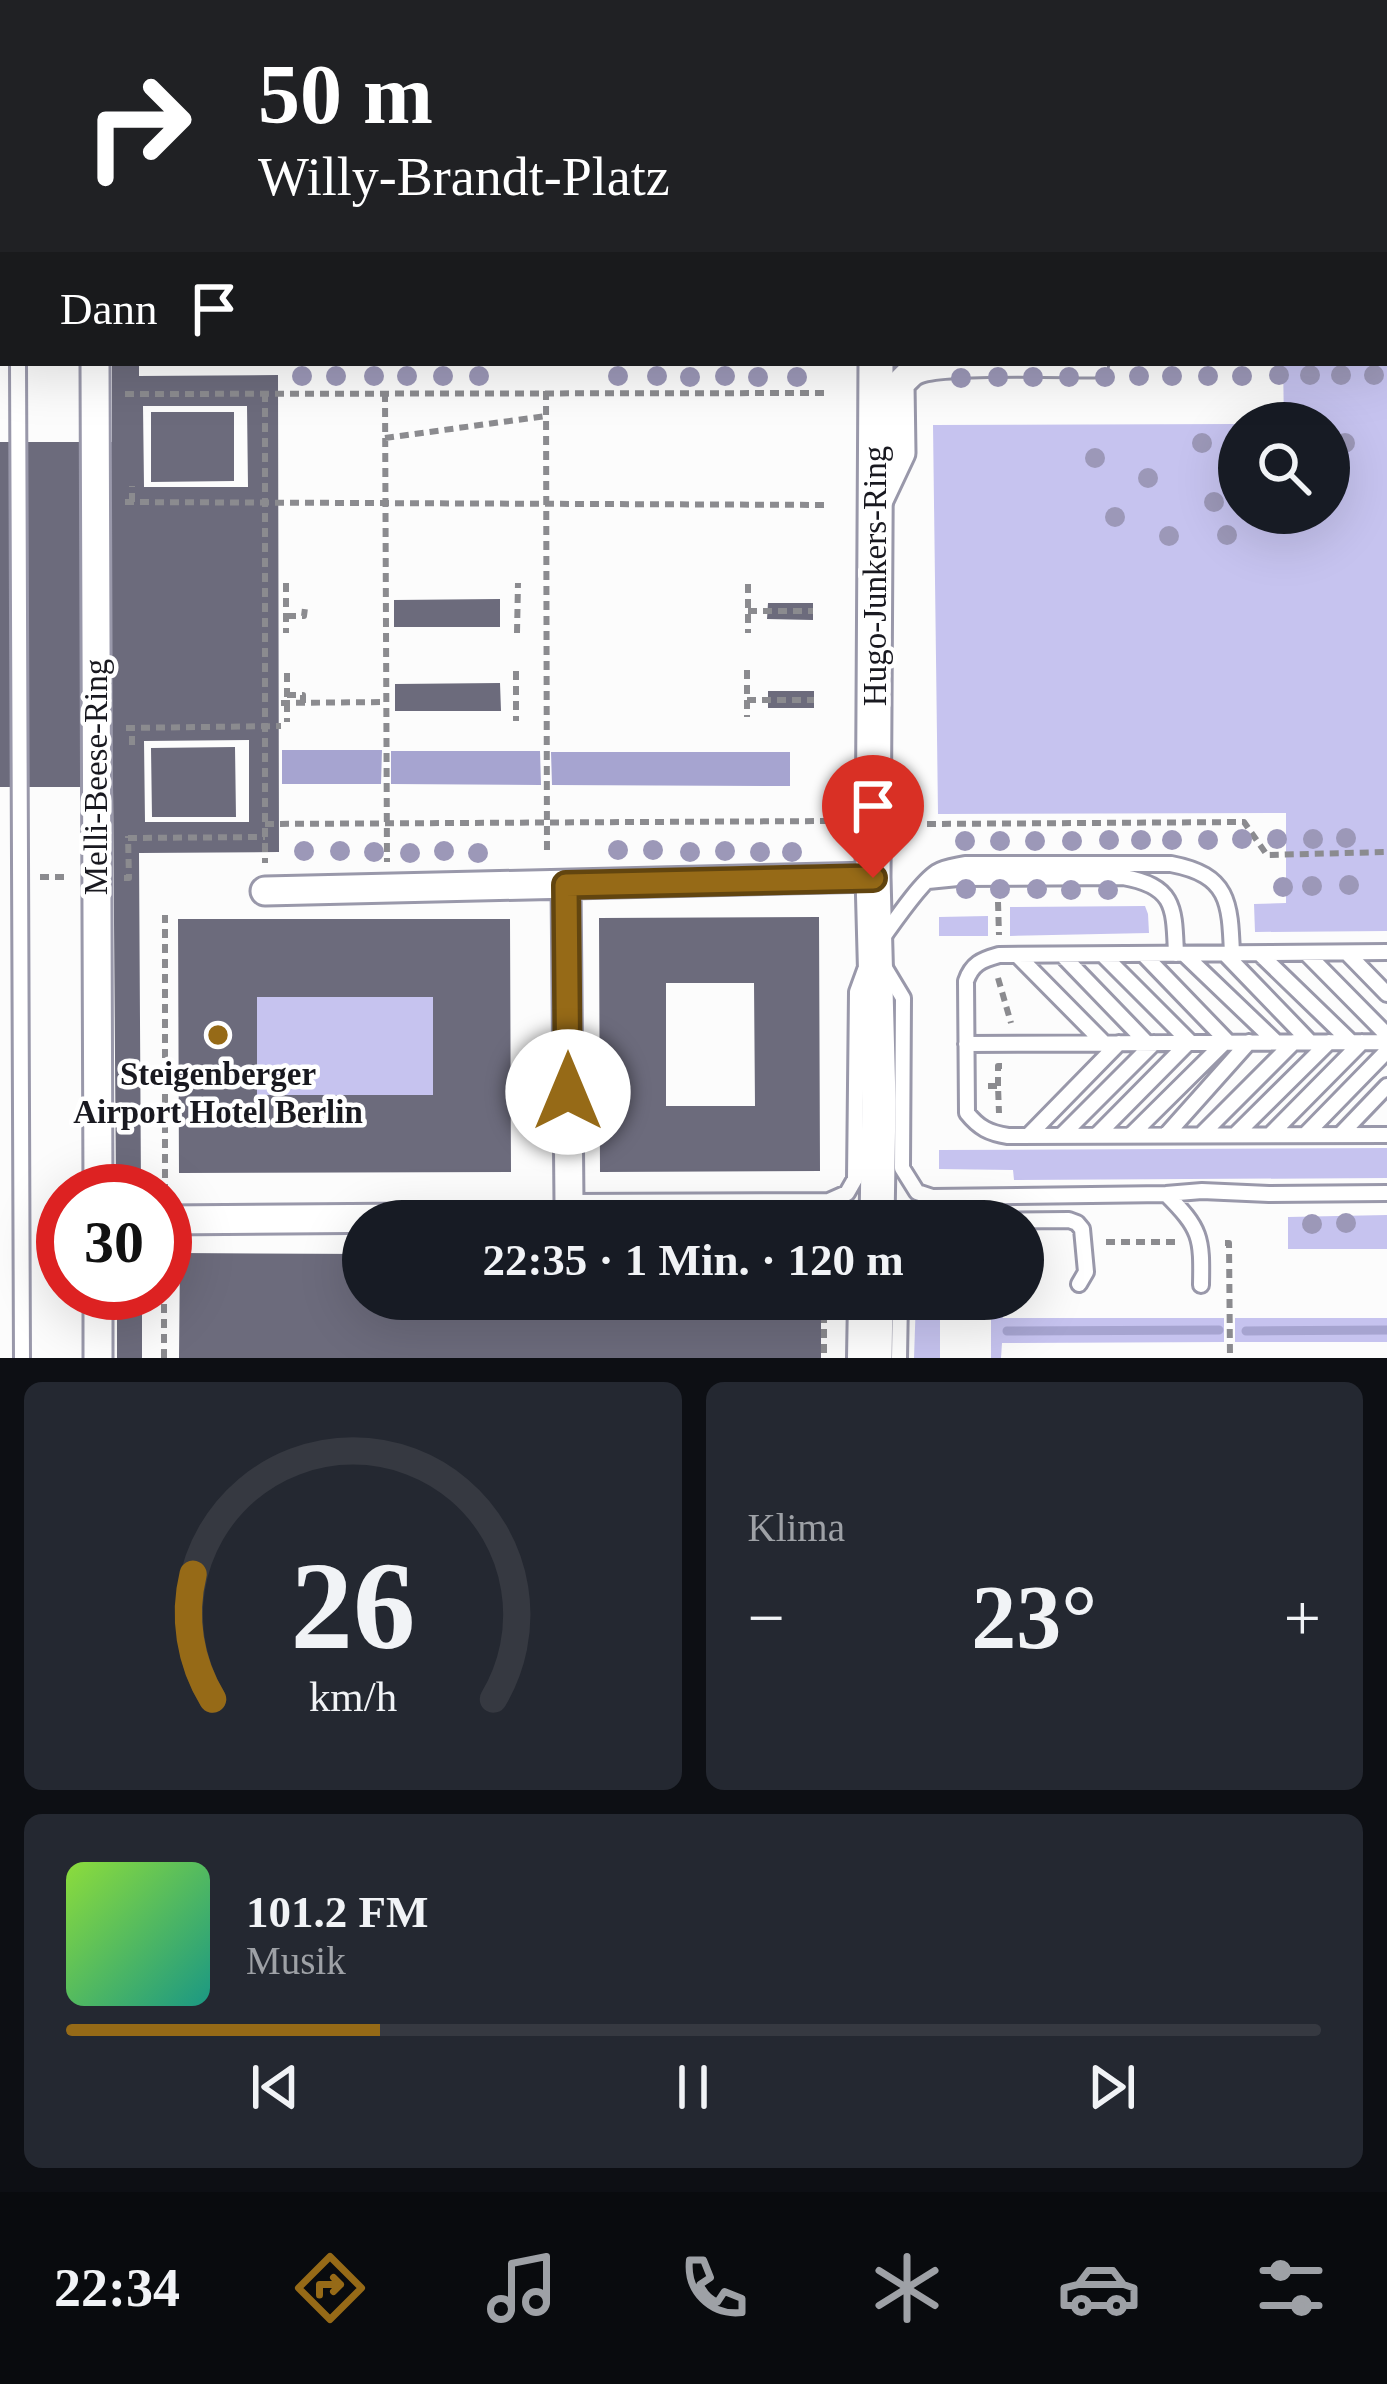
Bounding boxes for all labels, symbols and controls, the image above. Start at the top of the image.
icon: right [60,48,216,204]
text: 50 m [258,48,433,141]
text: Willy-Brandt-Platz [258,147,670,207]
icon: arrive [181,276,247,342]
text: Dann [60,284,157,334]
map controls [1218,402,1350,534]
button: search [1218,402,1350,534]
street label: Hugo-Junkers-Ring [857,446,893,706]
street label: Melli-Beese-Ring [78,659,114,895]
pin [822,755,924,878]
icon: arrive [840,773,906,839]
marker: Steigenberger Airport Hotel Berlin [205,1022,231,1048]
position arrow [505,1029,631,1155]
place label: Steigenberger Airport Hotel Berlin [73,1056,363,1130]
speed limit sign: 30 [36,1164,192,1320]
text: 22:35 · 1 Min. · 120 m [482,1235,904,1285]
text: Klima [748,1506,845,1549]
text: 26 [290,1537,415,1675]
text: 23° [971,1568,1097,1667]
text: − [748,1581,785,1654]
text: + [1284,1581,1321,1654]
text: km/h [309,1673,397,1720]
text: 101.2 FM [246,1887,428,1937]
text: Musik [246,1939,346,1982]
icon: previous [242,2054,308,2120]
icon: pause [660,2054,726,2120]
icon: next [1079,2054,1145,2120]
icon: directions [288,2246,372,2330]
icon: music [480,2246,564,2330]
icon: phone [672,2246,756,2330]
icon: climate [865,2246,949,2330]
icon: car [1057,2246,1141,2330]
icon: filters [1249,2246,1333,2330]
text: 22:34 [54,2258,180,2318]

